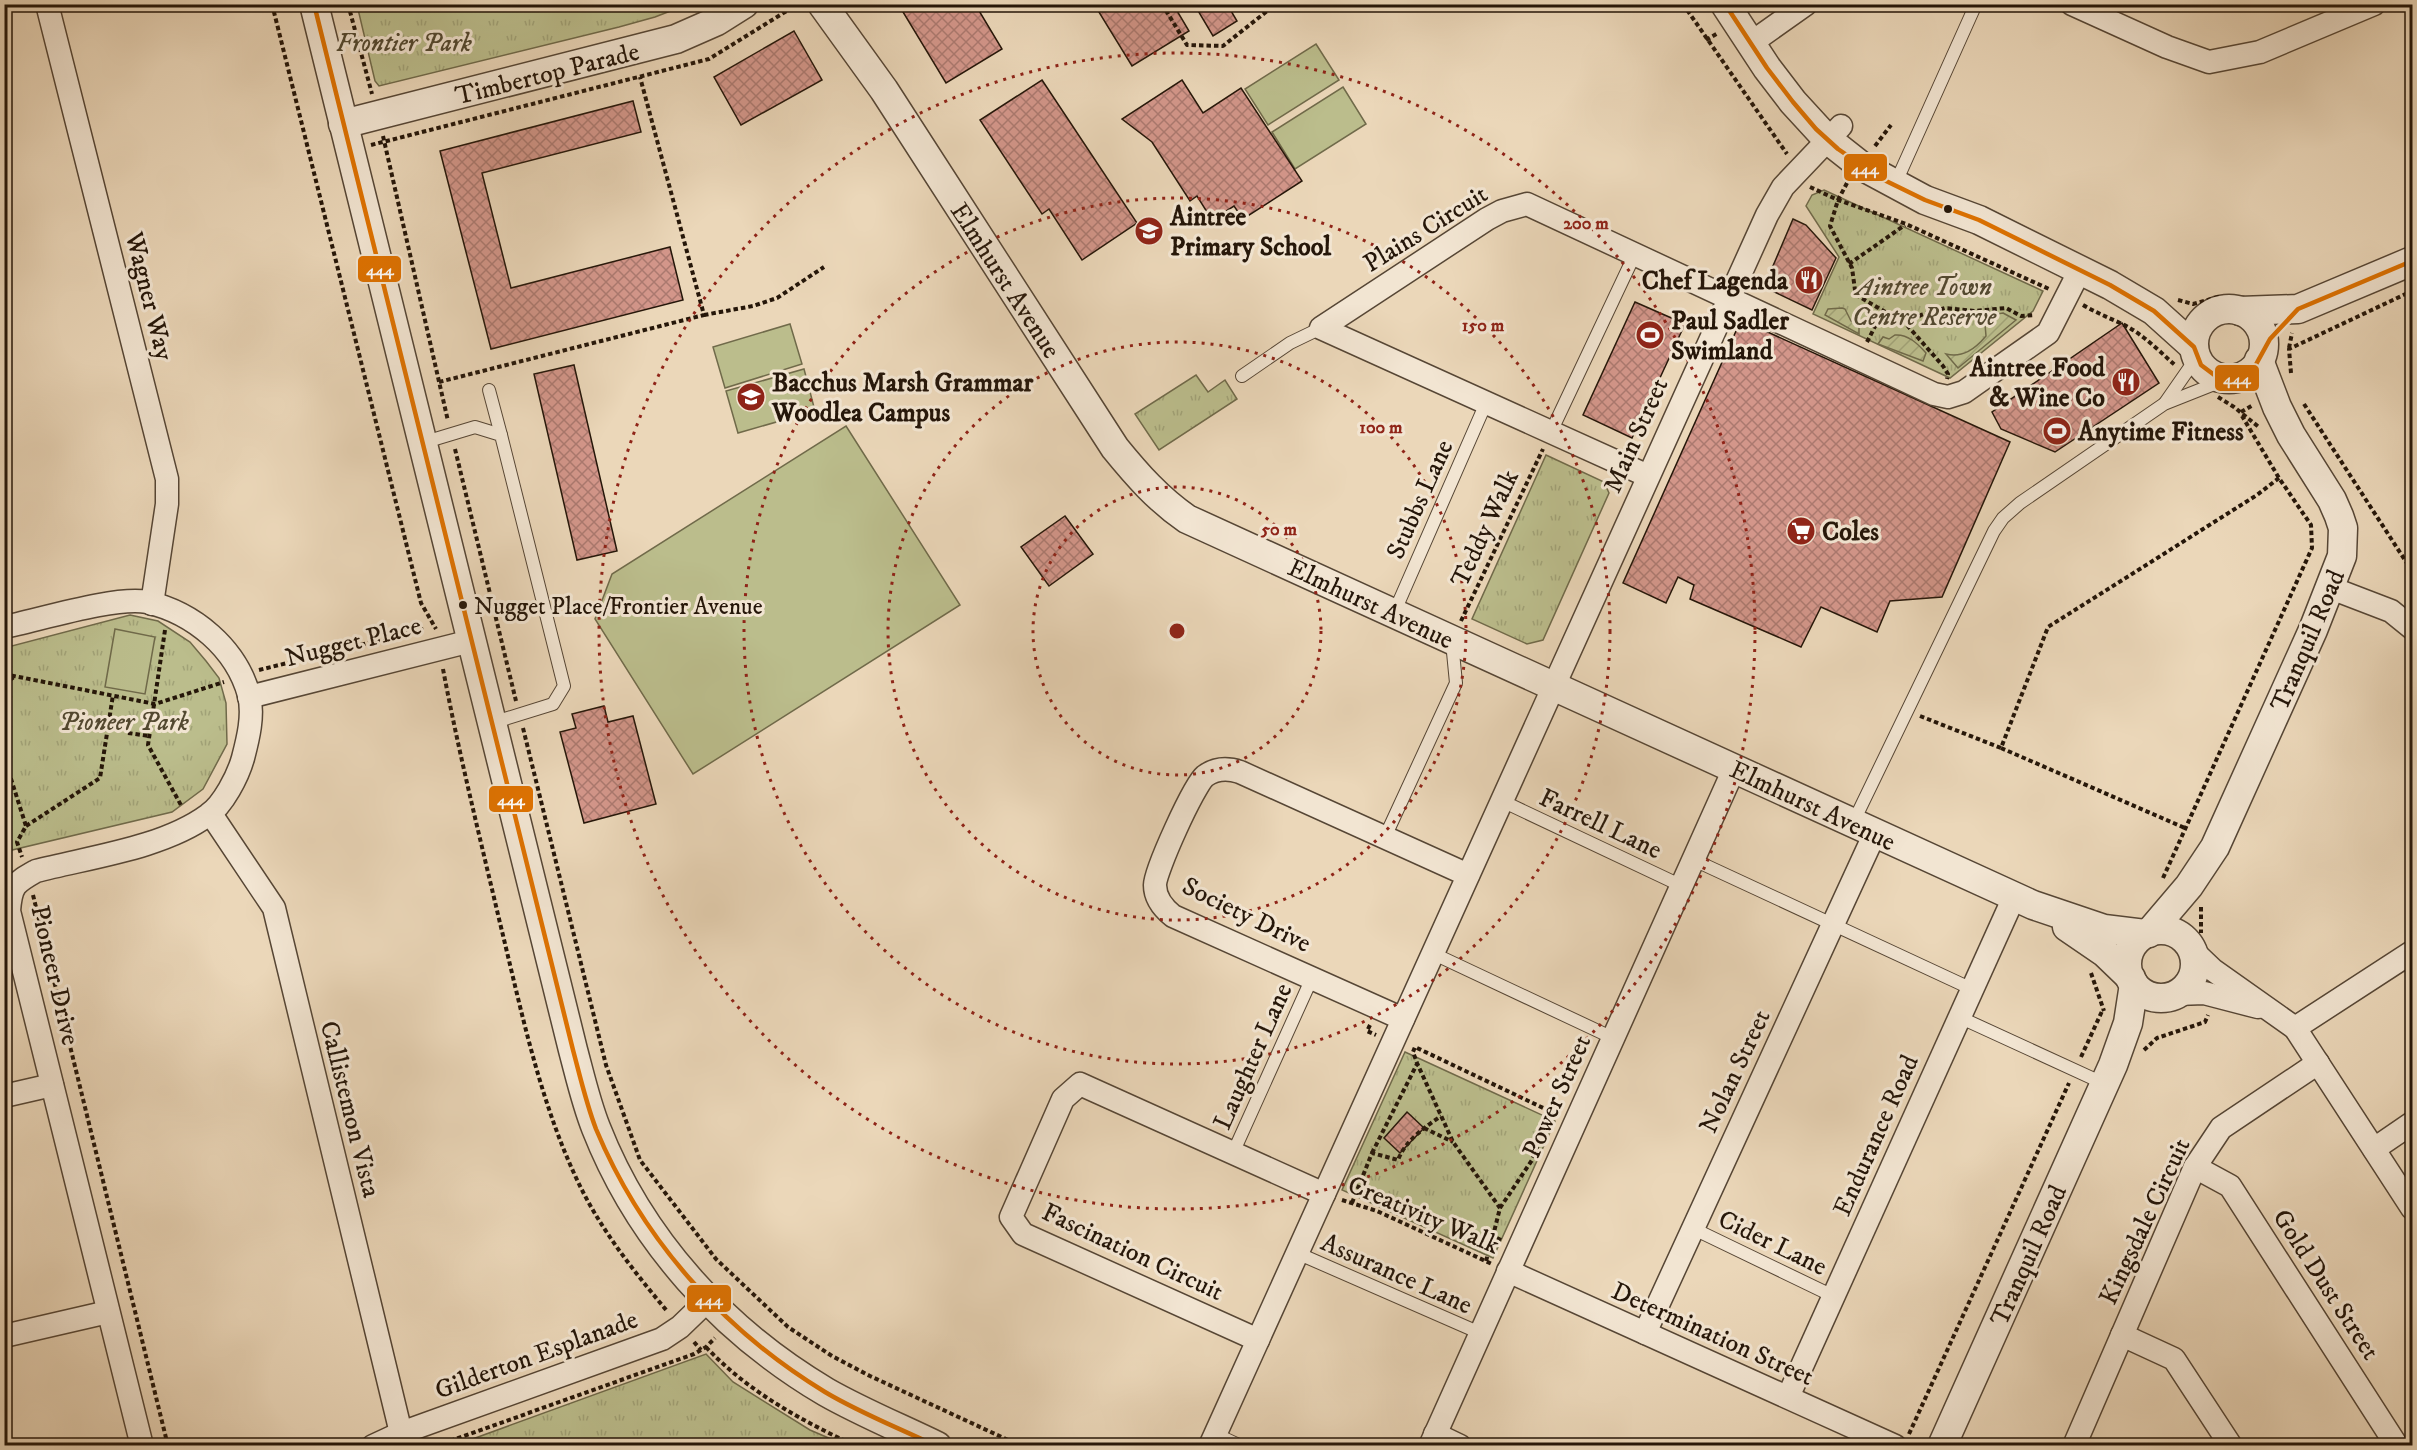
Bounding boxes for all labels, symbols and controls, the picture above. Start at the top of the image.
park label: Frontier Park [336,27,472,60]
street label: Timbertop Parade [452,36,643,113]
line badge: 444 [1843,153,1888,182]
text: 444 [1850,159,1880,179]
street label: Plains Circuit [1357,178,1494,280]
street label: Elmhurst Avenue [942,197,1067,365]
place label: Aintree Primary School [1169,201,1332,264]
unlabelled marker [1942,203,1954,215]
text: 200 m [1563,213,1609,235]
school or university icon: Aintree Primary School [1133,215,1165,247]
street label: Wagner Way [116,228,181,365]
line badge: 444 [357,255,402,283]
text: 444 [365,260,395,280]
restaurant icon: Chef Lagenda [1793,264,1825,296]
place label: Chef Lagenda [1642,265,1789,298]
park label: Aintree Town Centre Reserve [1852,271,1997,334]
place label: Paul Sadler Swimland [1671,305,1789,368]
text: 150 m [1462,315,1505,337]
sports icon: Paul Sadler Swimland [1634,319,1666,351]
place label: Aintree Food & Wine Co [1969,352,2106,415]
line badge: 444 [2214,364,2260,392]
restaurant icon: Aintree Food & Wine Co [2110,366,2142,398]
place label: Bacchus Marsh Grammar Woodlea Campus [771,367,1034,430]
text: 444 [2222,369,2252,389]
street label: Main Street [1596,373,1676,498]
school or university icon: Bacchus Marsh Grammar Woodlea Campus [735,381,767,413]
sports icon: Anytime Fitness [2041,415,2073,447]
place label: Anytime Fitness [2077,416,2244,449]
text: 100 m [1359,417,1403,439]
street label: Stubbs Lane [1379,435,1461,564]
street label: Teddy Walk [1444,465,1527,592]
supermarket icon: Coles [1785,515,1817,547]
place label: Coles [1822,516,1879,549]
text: 50 m [1260,519,1297,541]
street label: Elmhurst Avenue [1282,552,1458,657]
street label: Tranquil Road [2264,565,2353,716]
place label: Nugget Place/Frontier Avenue [474,592,763,622]
marker: Nugget Place/Frontier Avenue [457,599,469,611]
street label: Nugget Place [282,610,425,675]
centre of rings [1167,621,1187,641]
park label: Pioneer Park [59,706,189,739]
street label: Elmhurst Avenue [1724,754,1900,859]
street label: Farrell Lane [1534,782,1667,867]
line badge: 444 [488,785,534,813]
text: 444 [496,790,526,810]
street label: Society Drive [1177,870,1316,961]
street label: Pioneer Drive [22,902,87,1049]
street label: Laughter Lane [1206,978,1300,1135]
street label: Nolan Street [1692,1004,1778,1139]
street label: Callistemon Vista [312,1018,387,1201]
street label: Power Street [1516,1030,1599,1163]
street label: Endurance Road [1826,1050,1927,1221]
street label: Kingsdale Circuit [2092,1133,2198,1310]
street label: Creativity Walk [1342,1169,1505,1262]
street label: Tranquil Road [1984,1180,2075,1331]
street label: Fascination Circuit [1036,1196,1228,1309]
street label: Cider Lane [1713,1203,1832,1284]
street label: Gold Dust Street [2265,1203,2387,1366]
street label: Assurance Lane [1316,1226,1477,1322]
street label: Determination Street [1606,1275,1819,1394]
line badge: 444 [686,1284,732,1313]
text: 444 [694,1290,724,1310]
street label: Gilderton Esplanade [431,1303,642,1407]

